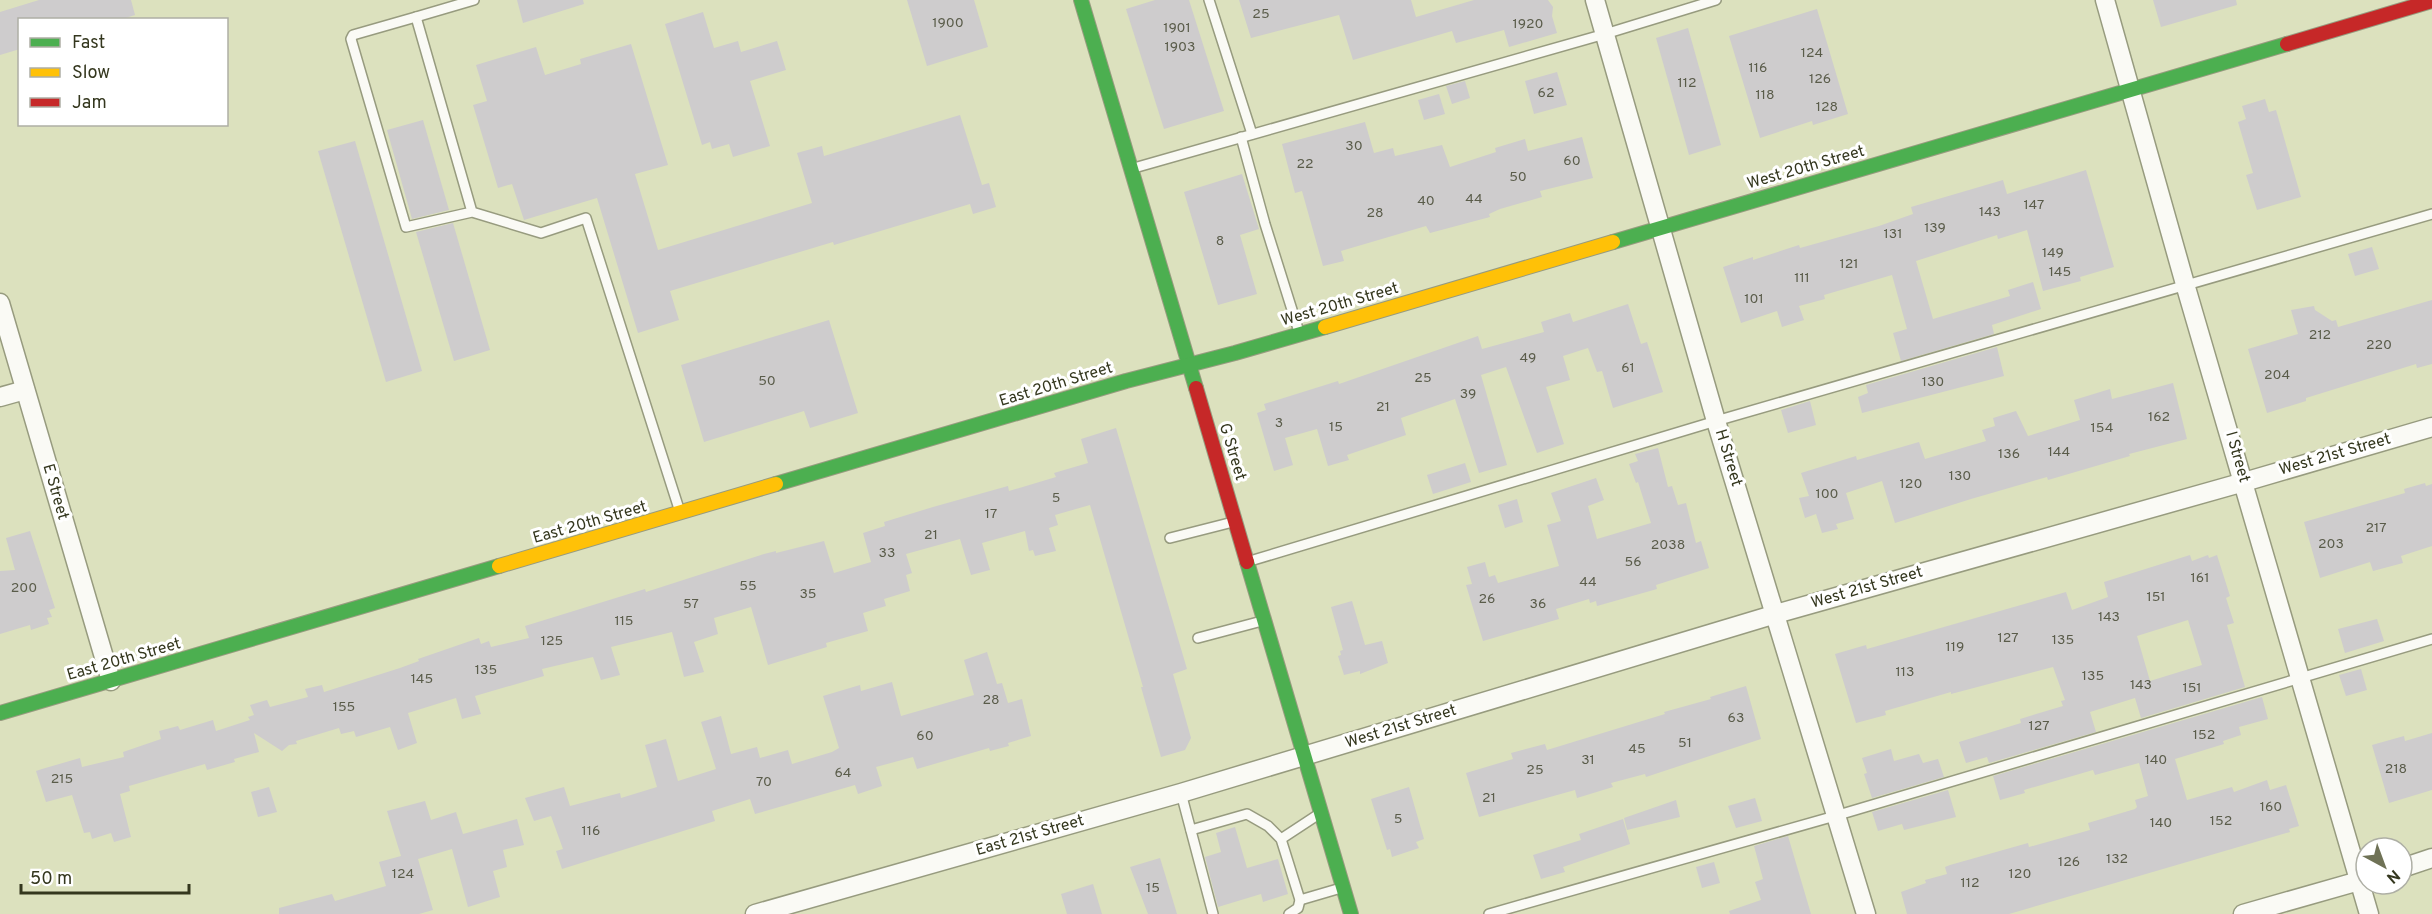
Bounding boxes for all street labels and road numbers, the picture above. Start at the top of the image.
street label: West 20th Street [1745,142,1867,194]
street label: West 20th Street [1279,279,1401,331]
street label: East 20th Street [997,358,1115,412]
street label: G Street [1214,421,1250,483]
street label: H Street [1710,427,1746,489]
street label: I Street [2220,429,2254,485]
street label: West 21st Street [2277,429,2393,481]
street label: E Street [37,462,73,522]
street label: East 20th Street [531,497,649,549]
street label: West 21st Street [1809,562,1925,614]
street label: East 20th Street [65,634,183,686]
street label: West 21st Street [1343,701,1459,753]
street label: East 21st Street [974,811,1086,861]

